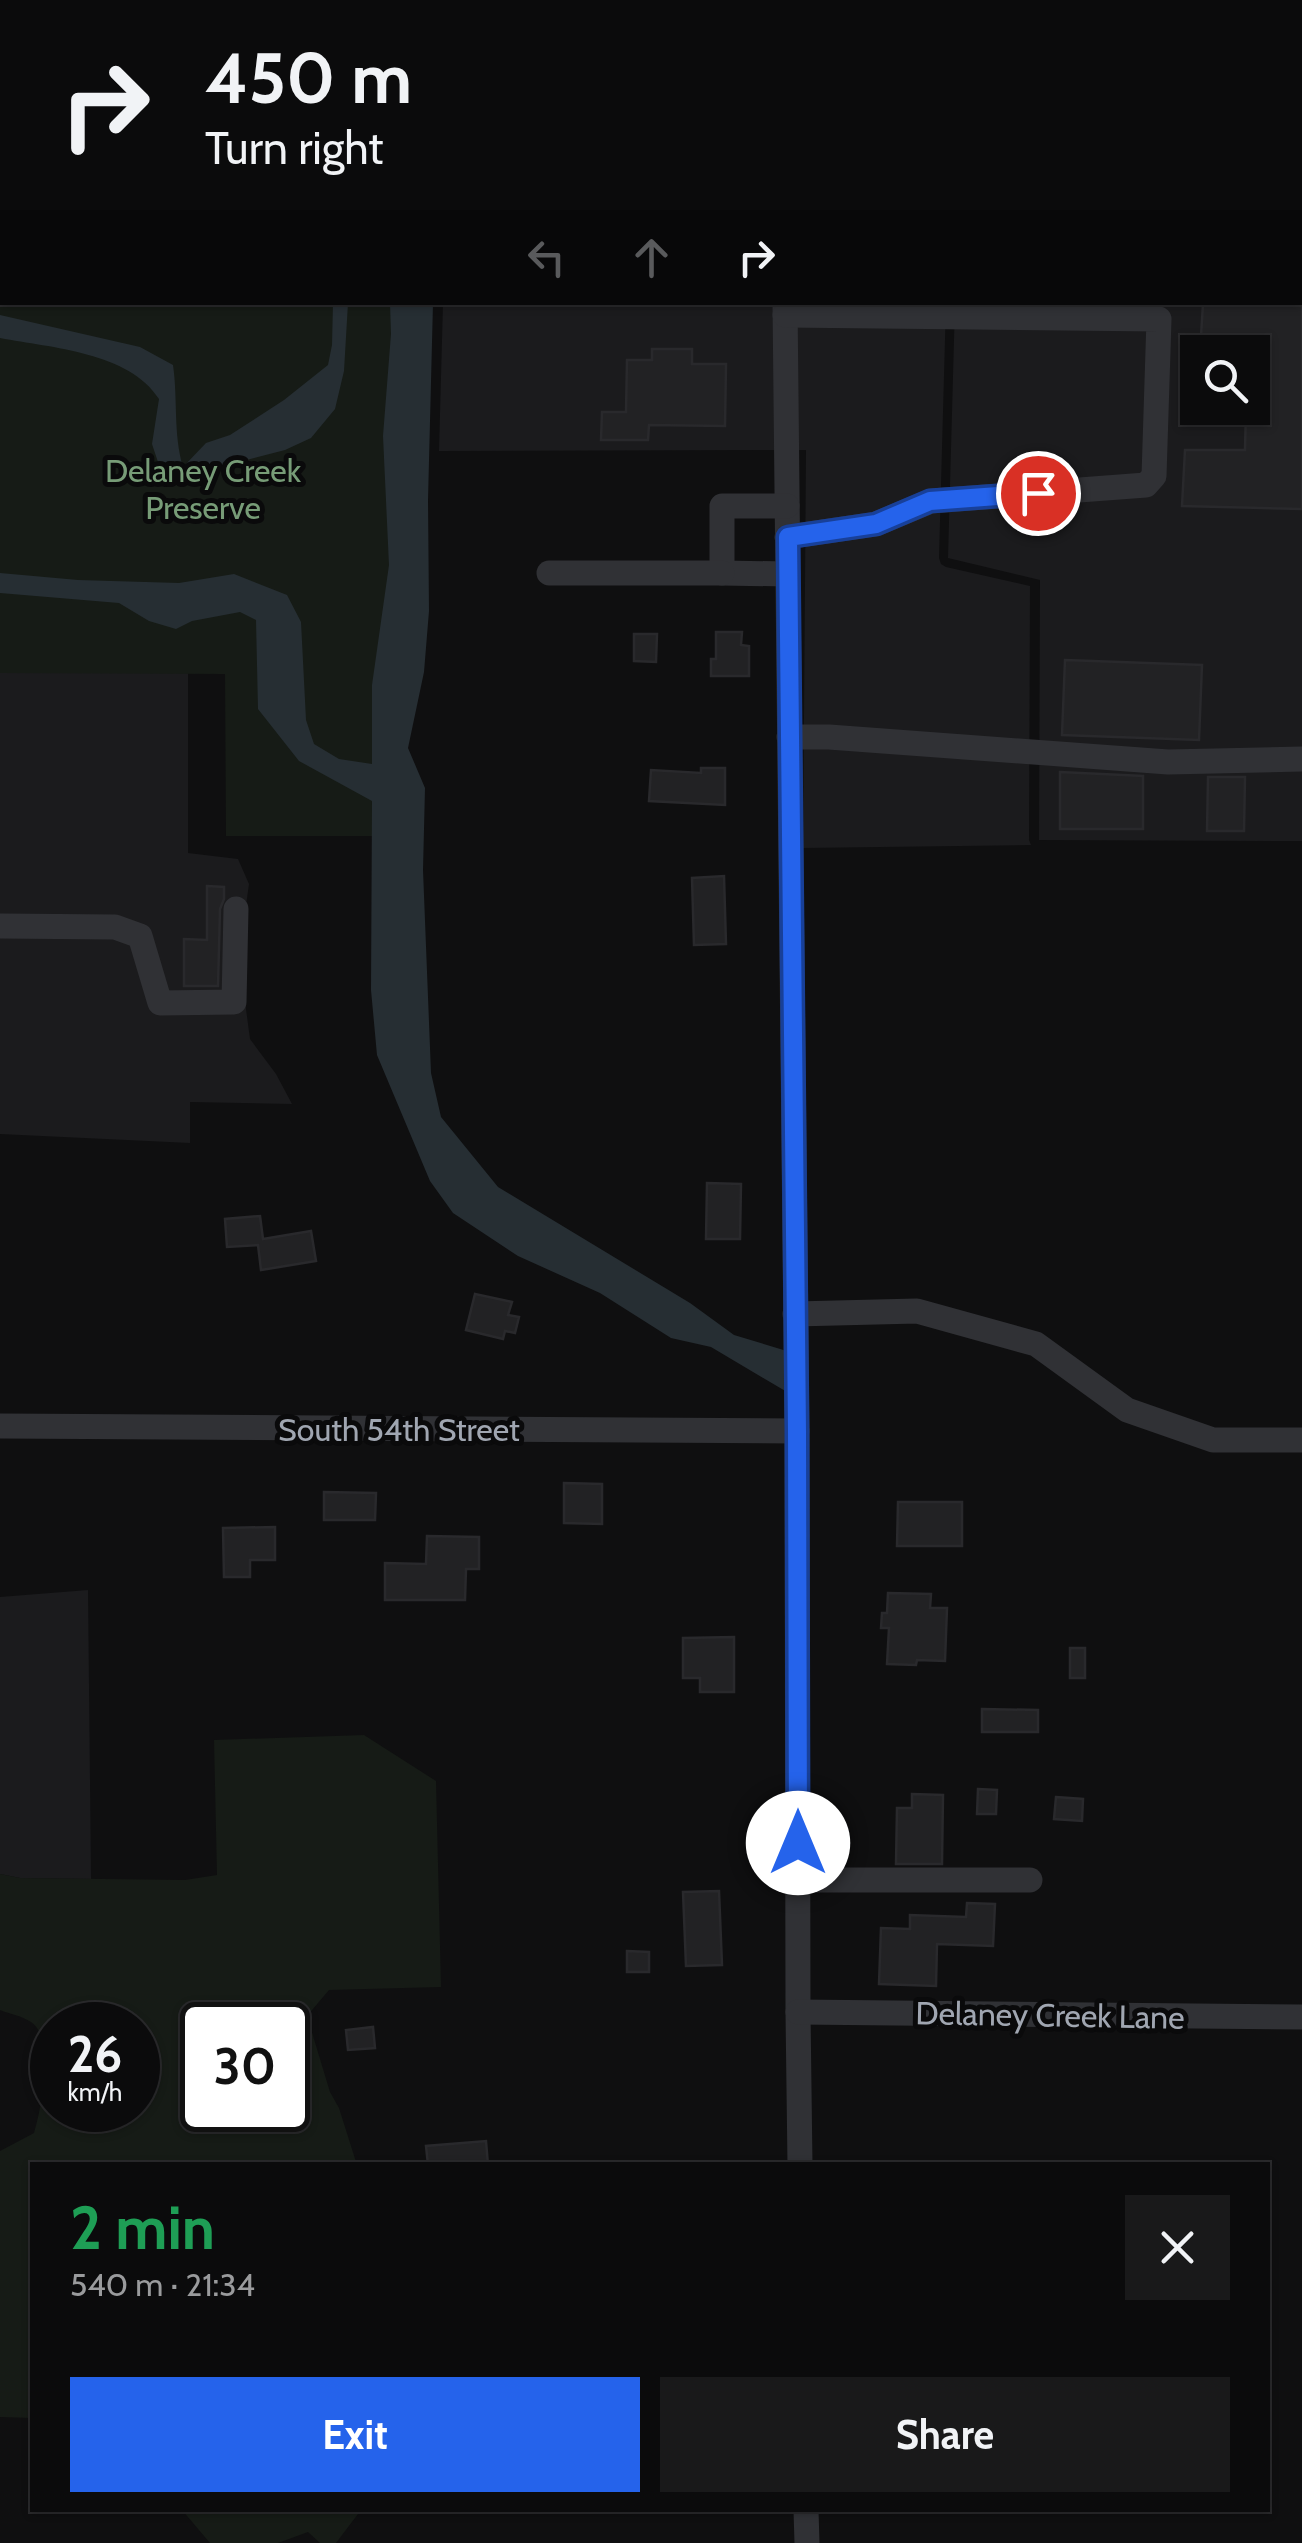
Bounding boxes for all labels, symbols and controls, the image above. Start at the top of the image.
text: 450 m [205,35,412,121]
icon: right [40,40,170,170]
text: Turn right [205,121,384,175]
icon: left [519,230,574,285]
icon: ahead [624,230,679,285]
icon: right [729,230,784,285]
map controls [1180,335,1270,425]
button: search [1180,335,1270,425]
park label: Delaney Creek Preserve [105,451,302,527]
pin [996,451,1081,536]
icon: arrive [1011,466,1066,521]
street label: South 54th Street [278,1410,520,1449]
position arrow [746,1791,850,1895]
street label: Delaney Creek Lane [915,1993,1185,2037]
speed limit sign: 30 [180,2002,310,2132]
text: 26 [68,2024,122,2085]
text: km/h [68,2077,122,2107]
text: 2 min [70,2191,215,2264]
button: close [1125,2195,1230,2300]
text: 540 m · 21:34 [70,2265,255,2304]
button: Exit [70,2377,640,2492]
button: Share [660,2377,1230,2492]

